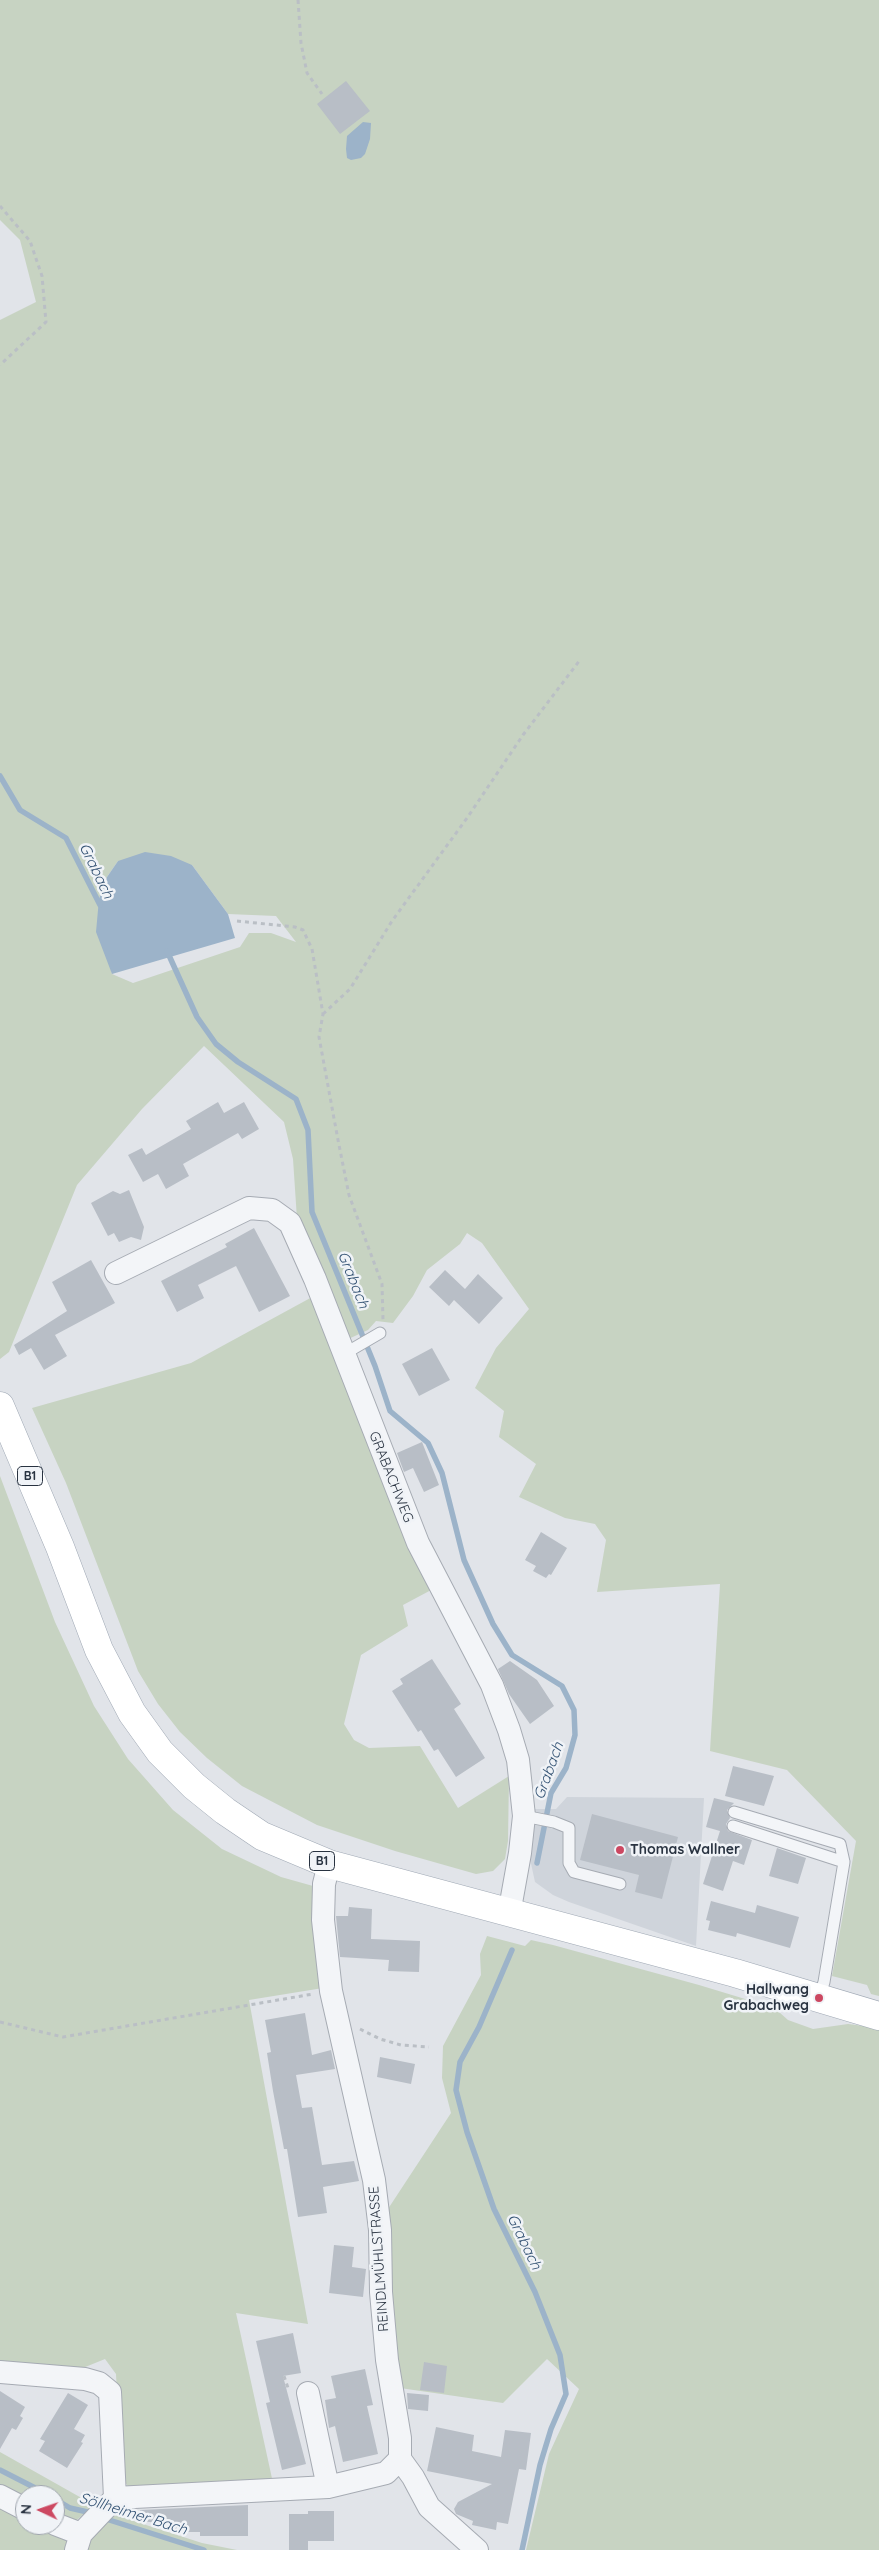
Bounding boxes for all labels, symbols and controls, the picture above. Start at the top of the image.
water label: Grabach [75,840,117,902]
water label: Grabach [333,1249,373,1311]
street label: GRABACHWEG [365,1429,417,1525]
road number: B1 [18,1466,42,1485]
water label: Grabach [530,1740,568,1802]
place label: Thomas Wallner [630,1842,740,1858]
marker: Thomas Wallner [614,1844,626,1856]
road number: B1 [310,1852,334,1870]
place label: Hallwang Grabachweg [724,1982,809,2014]
marker: Hallwang Grabachweg [813,1992,825,2004]
street label: REINDLMÜHLSTRASSE [366,2186,392,2332]
water label: Grabach [503,2211,545,2273]
north arrow [15,2485,65,2535]
water label: Söllheimer Bach [77,2489,189,2539]
text: N [17,2504,35,2515]

